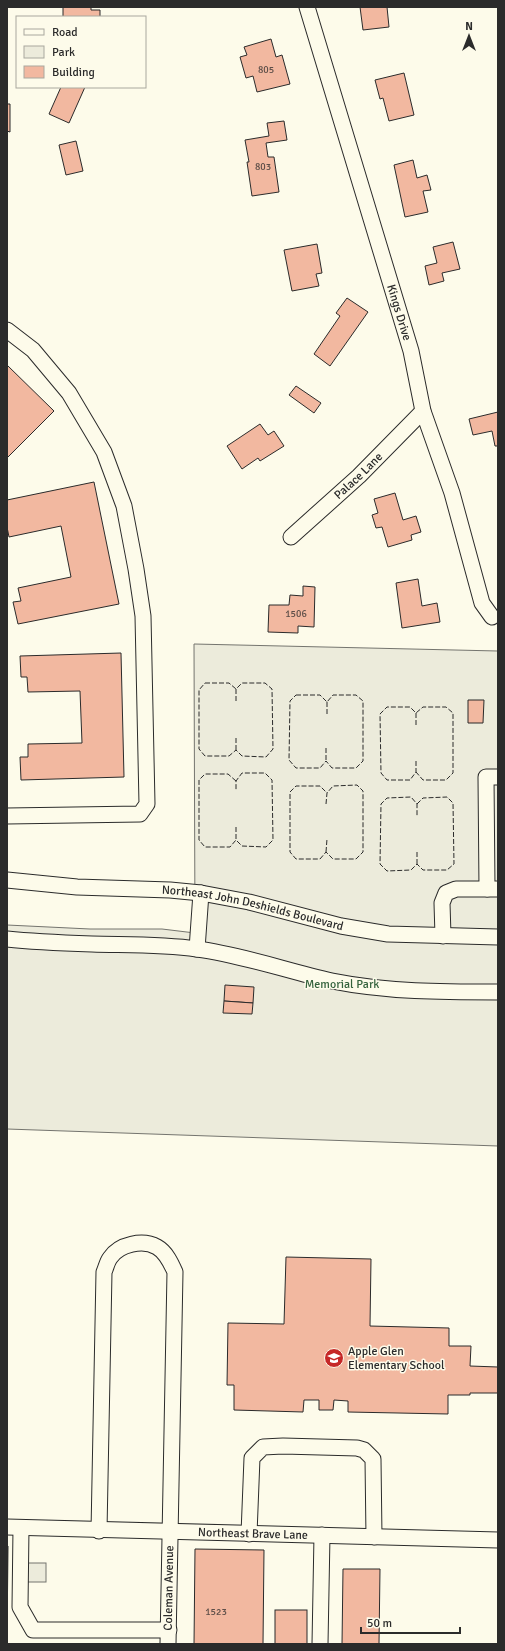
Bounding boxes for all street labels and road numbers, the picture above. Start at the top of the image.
street label: Kings Drive [384,282,415,342]
street label: Palace Lane [331,449,386,502]
street label: Northeast John Deshields Boulevard [162,882,345,934]
street label: Northeast Brave Lane [198,1525,308,1542]
street label: Coleman Avenue [161,1545,177,1631]

